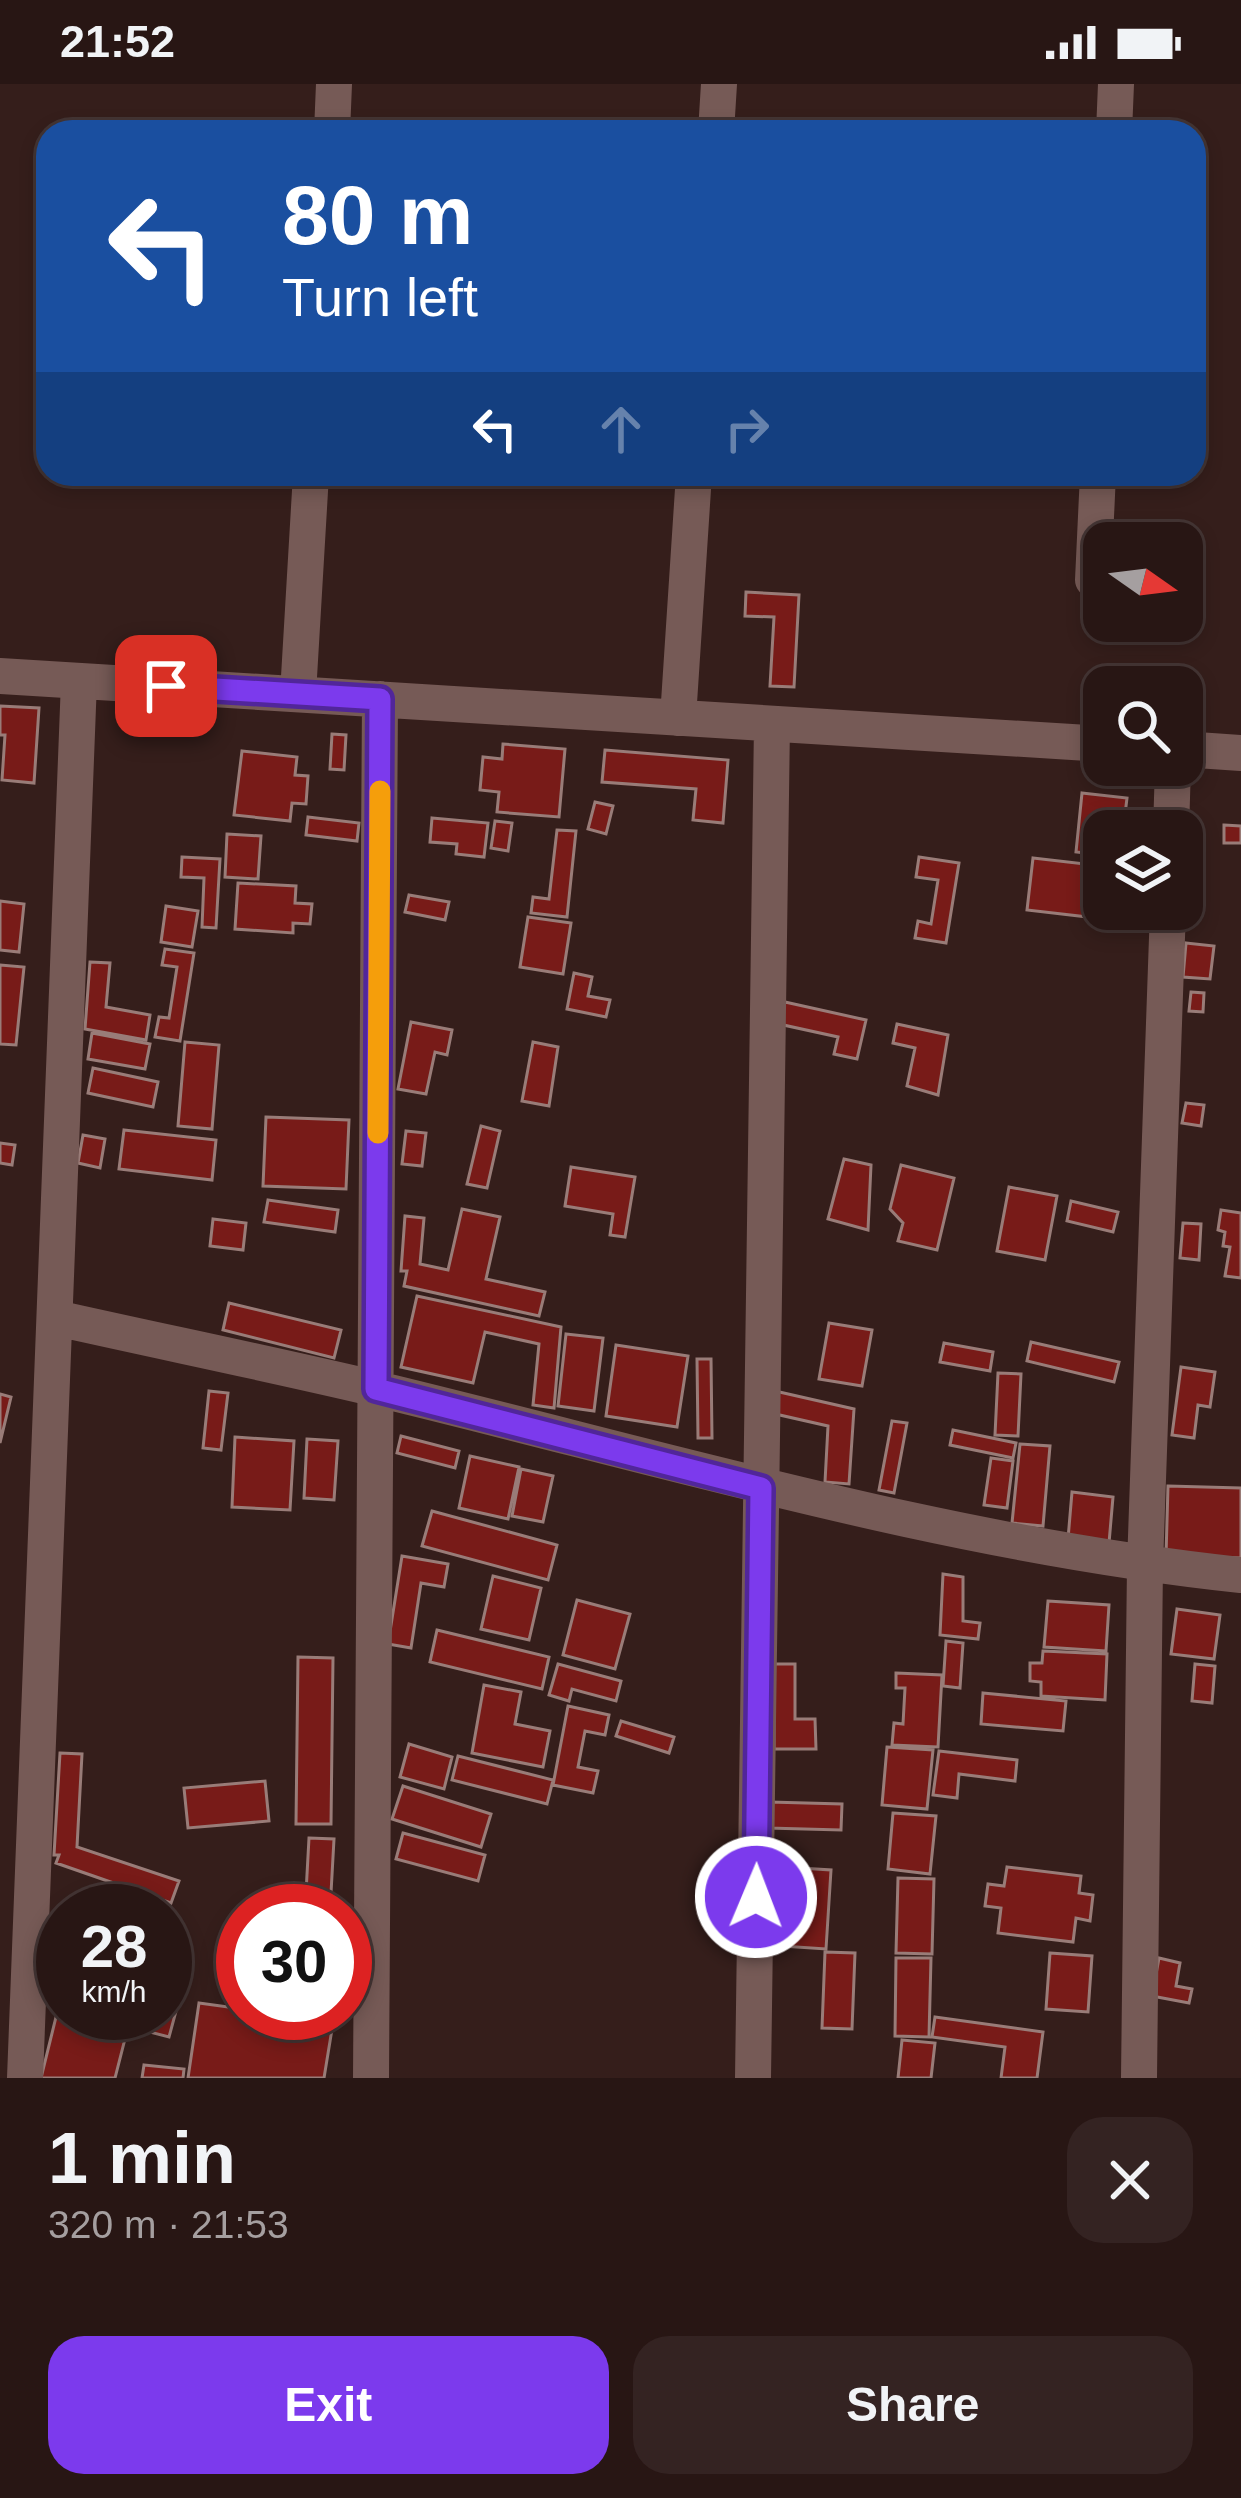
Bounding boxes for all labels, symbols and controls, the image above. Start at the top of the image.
text: 21:52 [60,16,175,67]
icon: left [84,168,240,324]
text: 80 m [282,168,473,262]
text: Turn left [282,267,478,327]
icon: left [462,396,528,462]
icon: ahead [588,396,654,462]
icon: right [714,396,780,462]
north arrow [1083,522,1203,642]
map controls [1083,522,1203,930]
pin [115,635,217,737]
icon: arrive [133,653,199,719]
button: search [1083,666,1203,786]
button: layers [1083,810,1203,930]
position arrow [693,1834,819,1960]
speed limit sign: 30 [216,1884,372,2040]
text: 28 [81,1913,147,1980]
text: km/h [81,1975,147,2008]
button: close [1067,2117,1193,2243]
text: 1 min [48,2118,236,2198]
text: 320 m · 21:53 [48,2203,289,2246]
button: Exit [48,2336,609,2474]
button: Share [633,2336,1193,2474]

